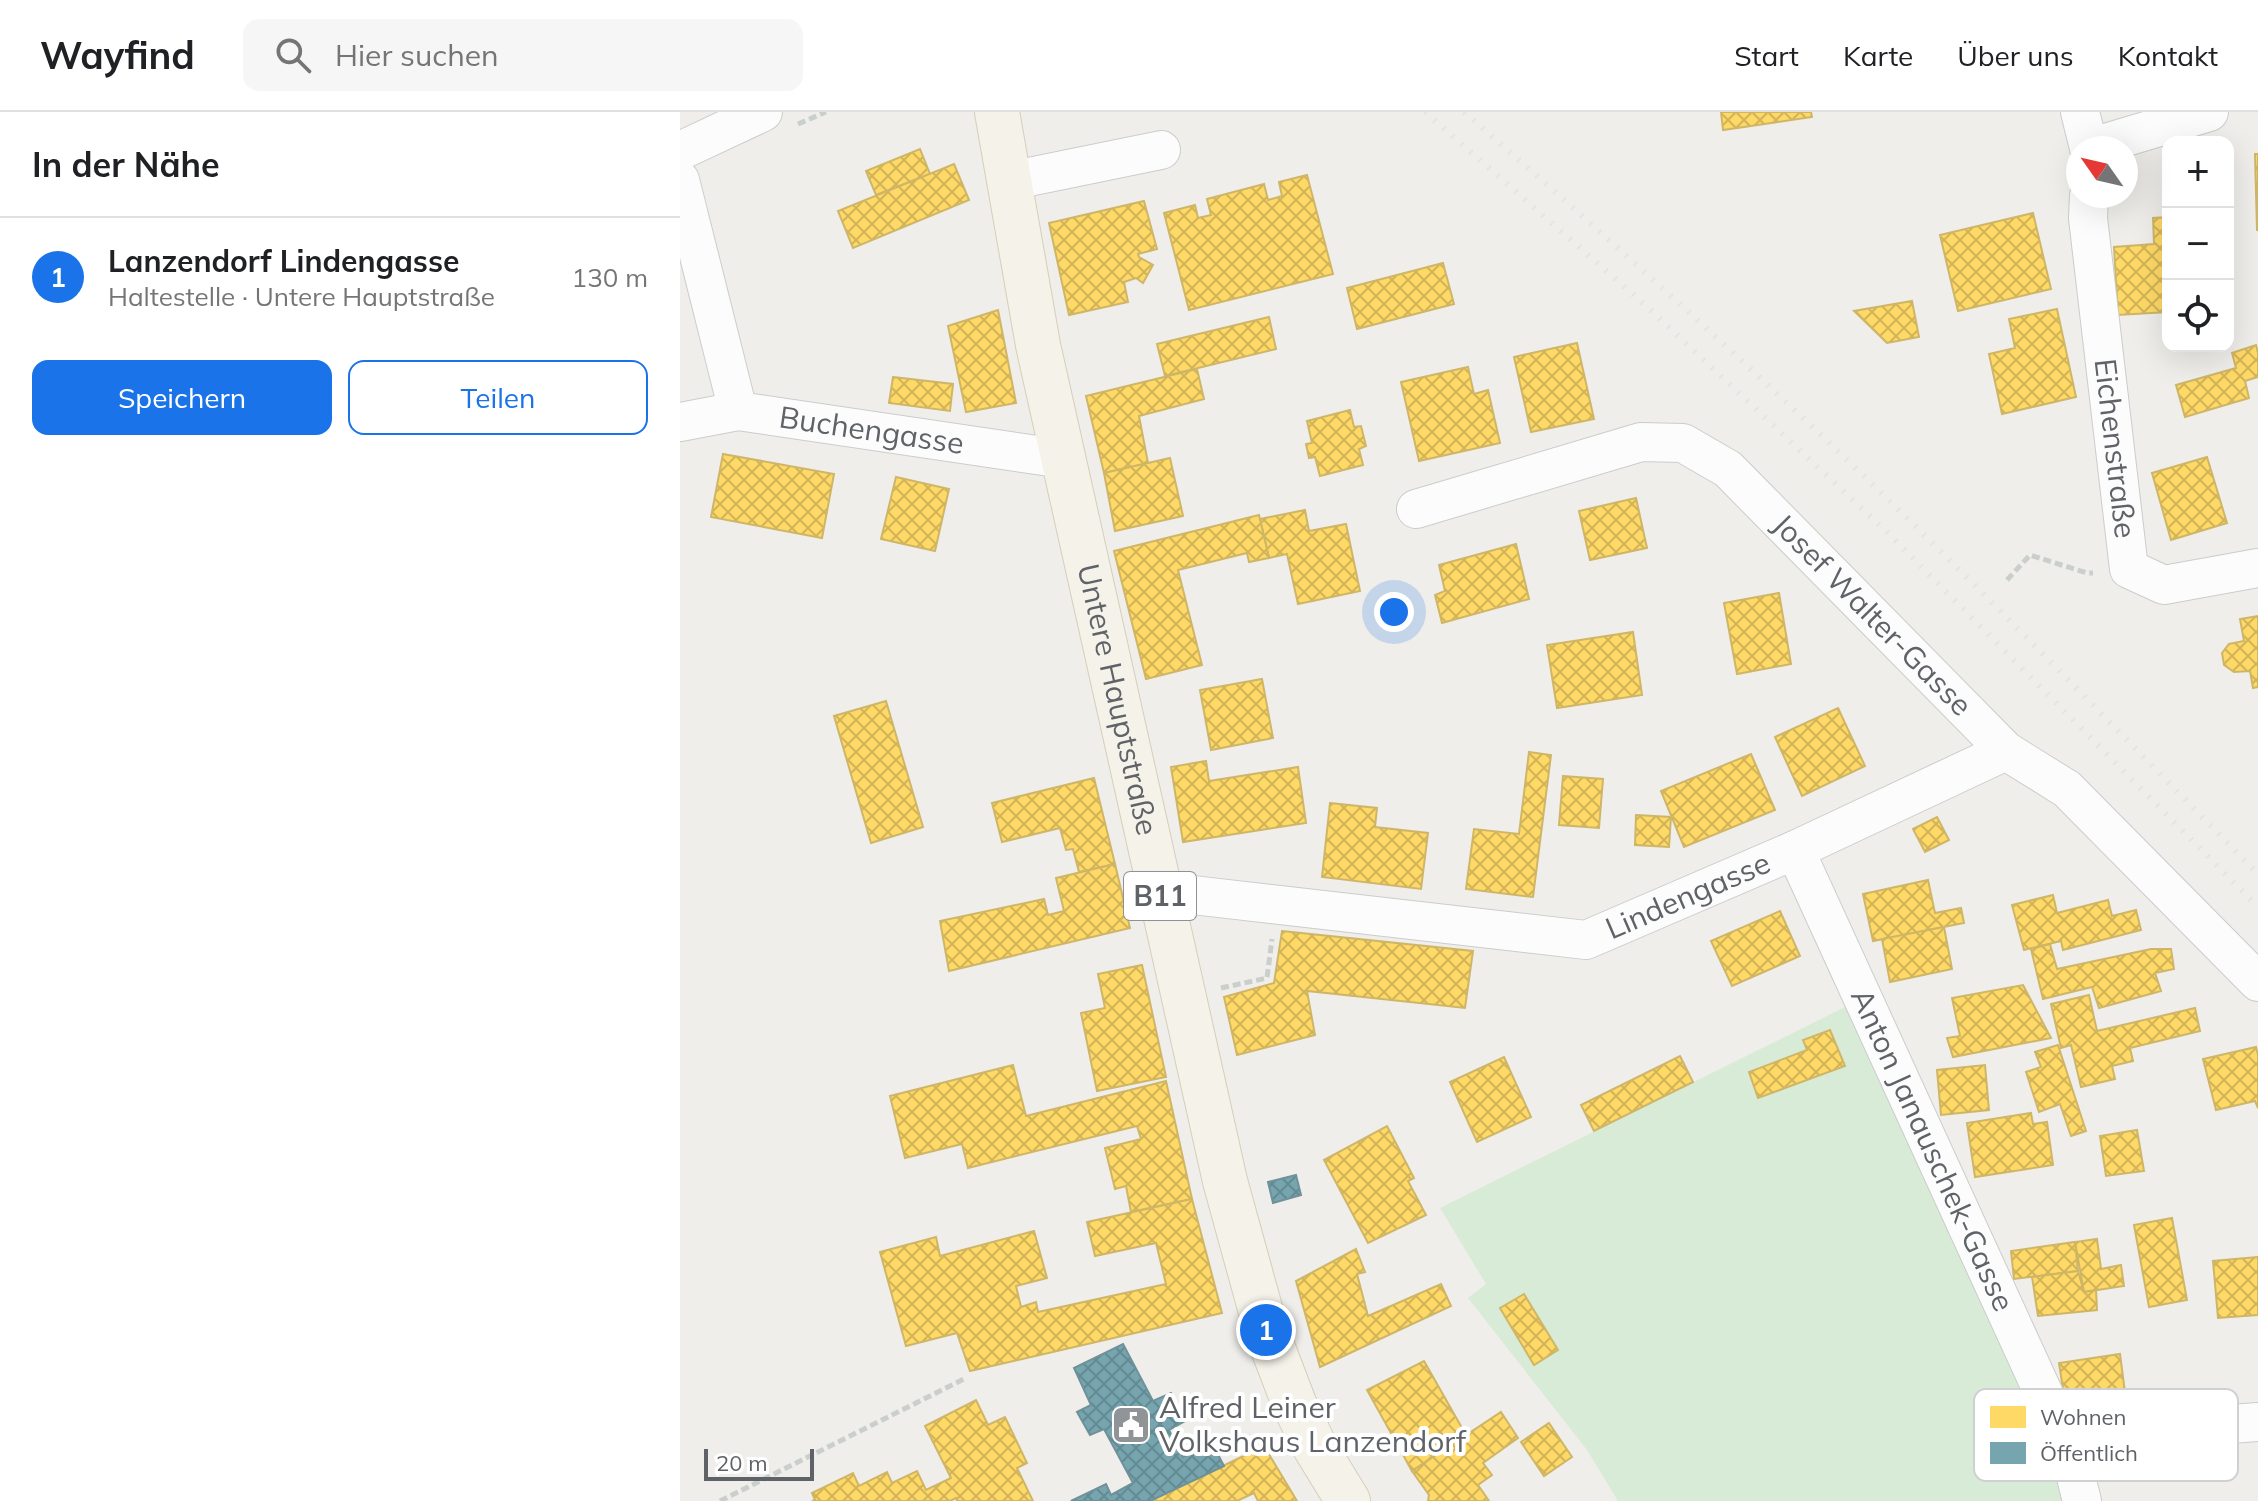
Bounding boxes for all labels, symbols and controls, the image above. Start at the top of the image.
search box [243,19,803,91]
text: Wayfind [40,31,195,79]
icon: search [271,33,315,77]
text: Hier suchen [335,36,499,74]
text: Start [1734,38,1799,73]
text: Karte [1843,38,1913,73]
text: Über uns [1957,38,2074,73]
text: Kontakt [2118,38,2218,73]
north arrow [2066,136,2138,208]
map controls [2162,136,2234,352]
button: + [2162,136,2234,208]
text: In der Nähe [32,143,220,186]
button: − [2162,208,2234,280]
text: Lanzendorf Lindengasse [108,242,459,280]
text: 1 [50,261,66,294]
text: 130 m [572,261,648,294]
text: Haltestelle · Untere Hauptstraße [108,280,495,313]
button: locate [2162,280,2234,352]
street label: Eichenstraße [2087,356,2145,540]
button: Speichern [32,360,332,435]
button: Teilen [348,360,648,435]
street label: Buchengasse [777,397,967,462]
street label: Josef Walter-Gasse [1765,505,1981,724]
street label: Untere Hauptstraße [1070,560,1167,839]
your location [1374,592,1414,632]
street label: Lindengasse [1600,843,1776,947]
road number: B11 [1124,872,1196,920]
street label: Anton Janauschek-Gasse [1843,982,2023,1317]
pin: 1 [1240,1300,1292,1360]
place label: Alfred Leiner Volkshaus Lanzendorf [1159,1388,1467,1460]
legend [1974,1389,2238,1481]
text: Wohnen [2040,1403,2126,1431]
public building icon: Alfred Leiner Volkshaus Lanzendorf [1110,1404,1152,1446]
text: Öffentlich [2040,1439,2138,1467]
scale bar [704,1445,814,1481]
text: 20 m [716,1449,767,1477]

